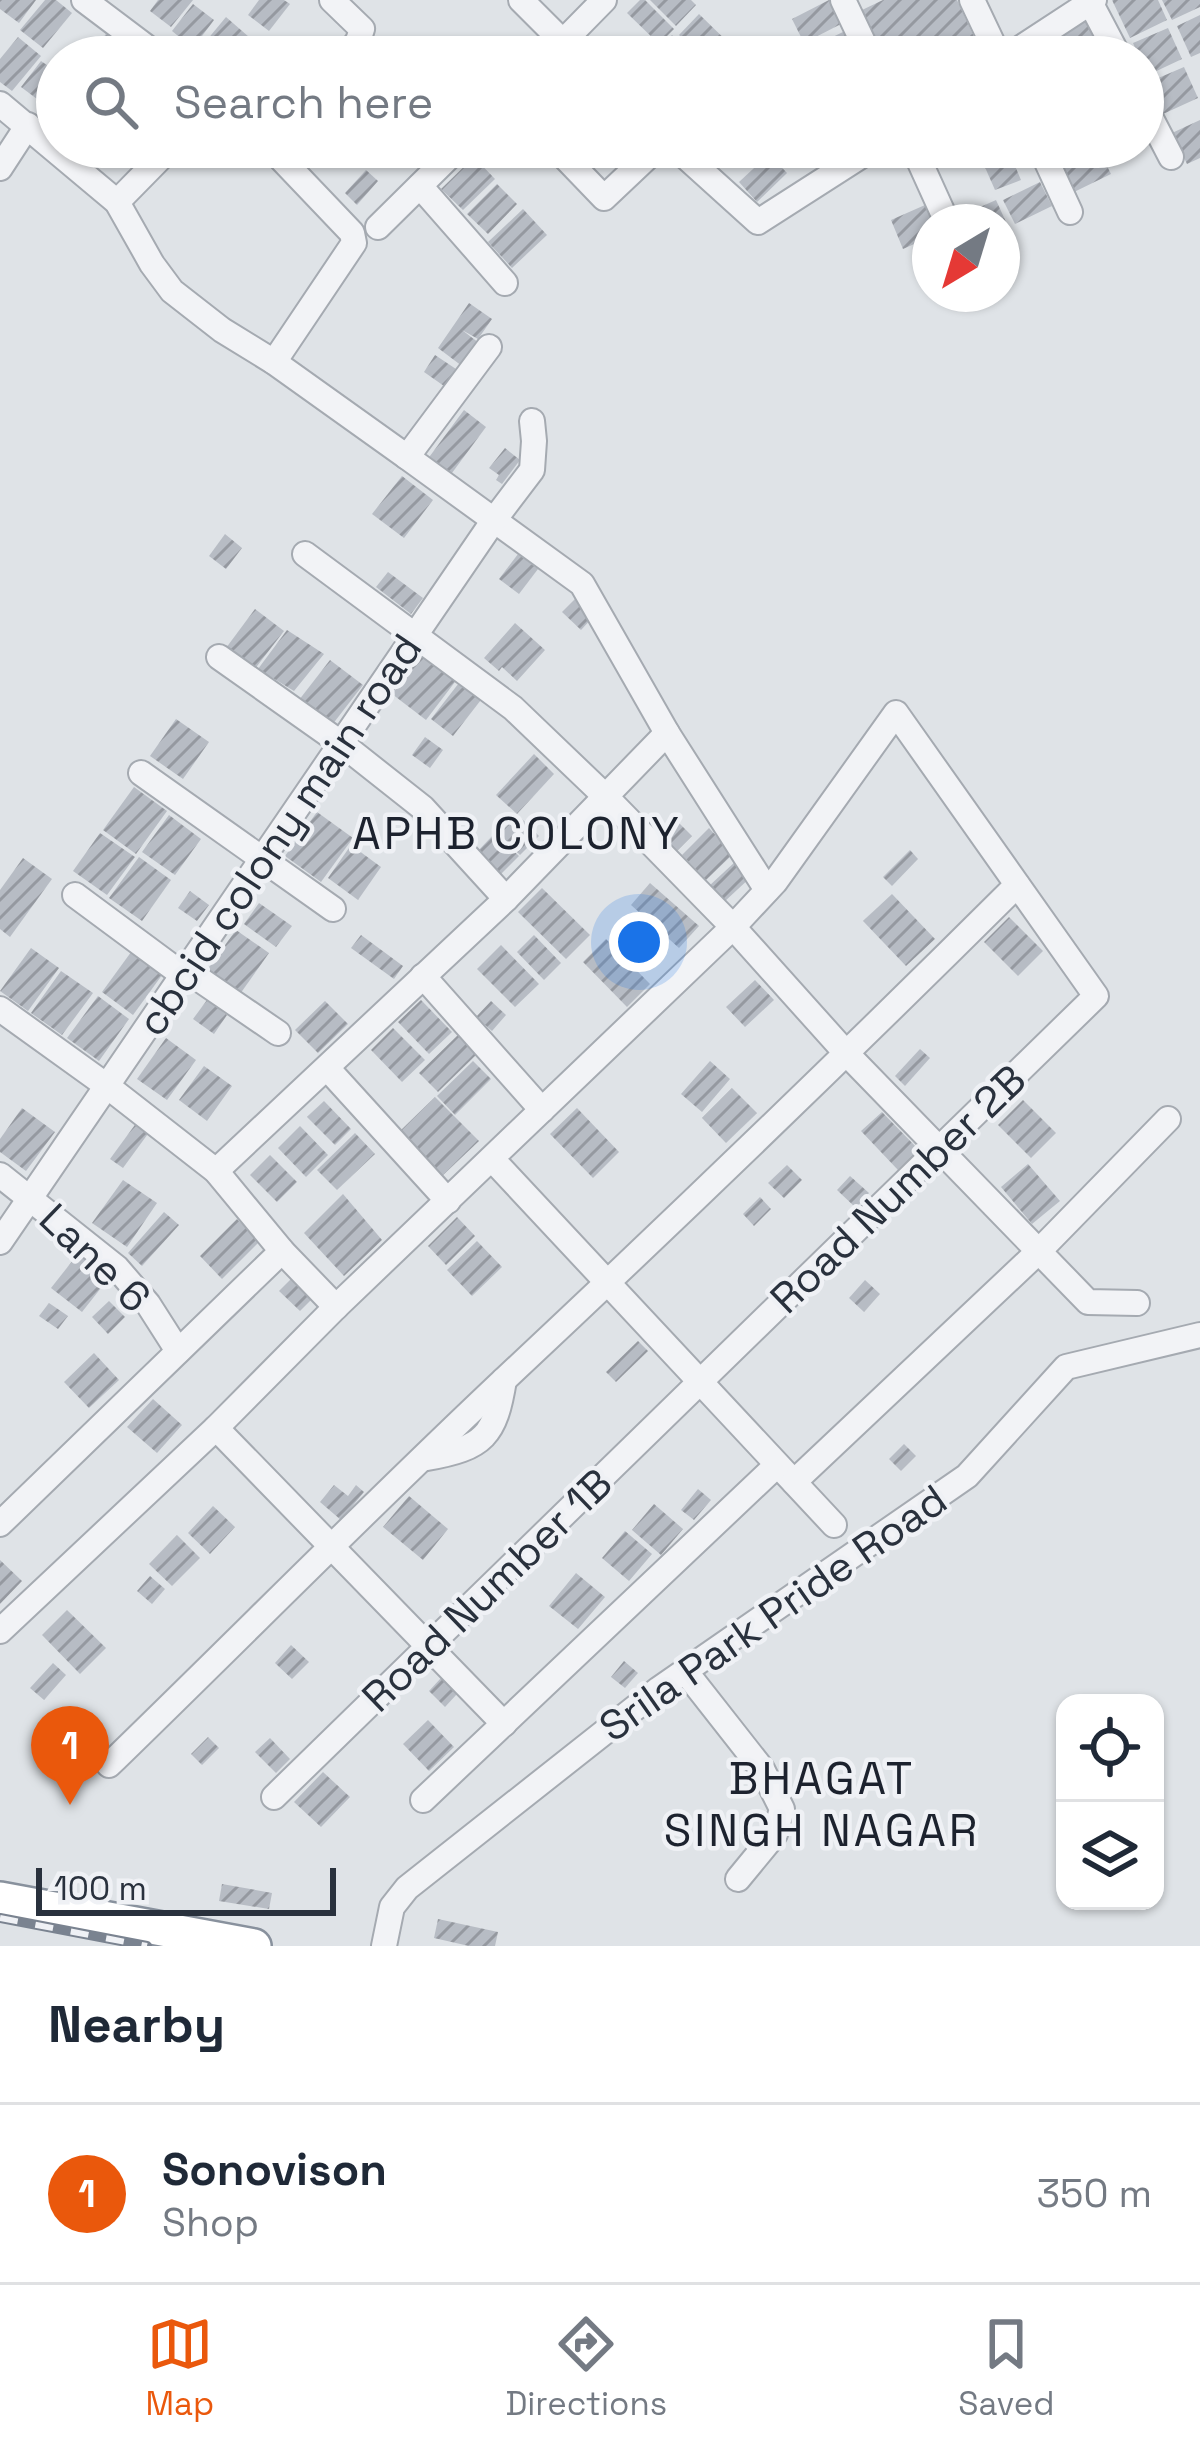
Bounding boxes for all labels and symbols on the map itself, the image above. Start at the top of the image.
north arrow [912,204,1020,312]
street label: cbcid colony main road [125,624,433,1046]
district label: APHB COLONY [352,805,682,862]
your location [609,912,669,972]
street label: Road Number 2B [759,1054,1037,1324]
street label: Lane 6 [28,1192,162,1324]
street label: Road Number 1B [351,1457,623,1723]
street label: Srila Park Pride Road [589,1473,957,1753]
pin: 1 [31,1706,109,1805]
district label: BHAGAT SINGH NAGAR [664,1750,980,1859]
scale bar [36,1862,336,1915]

